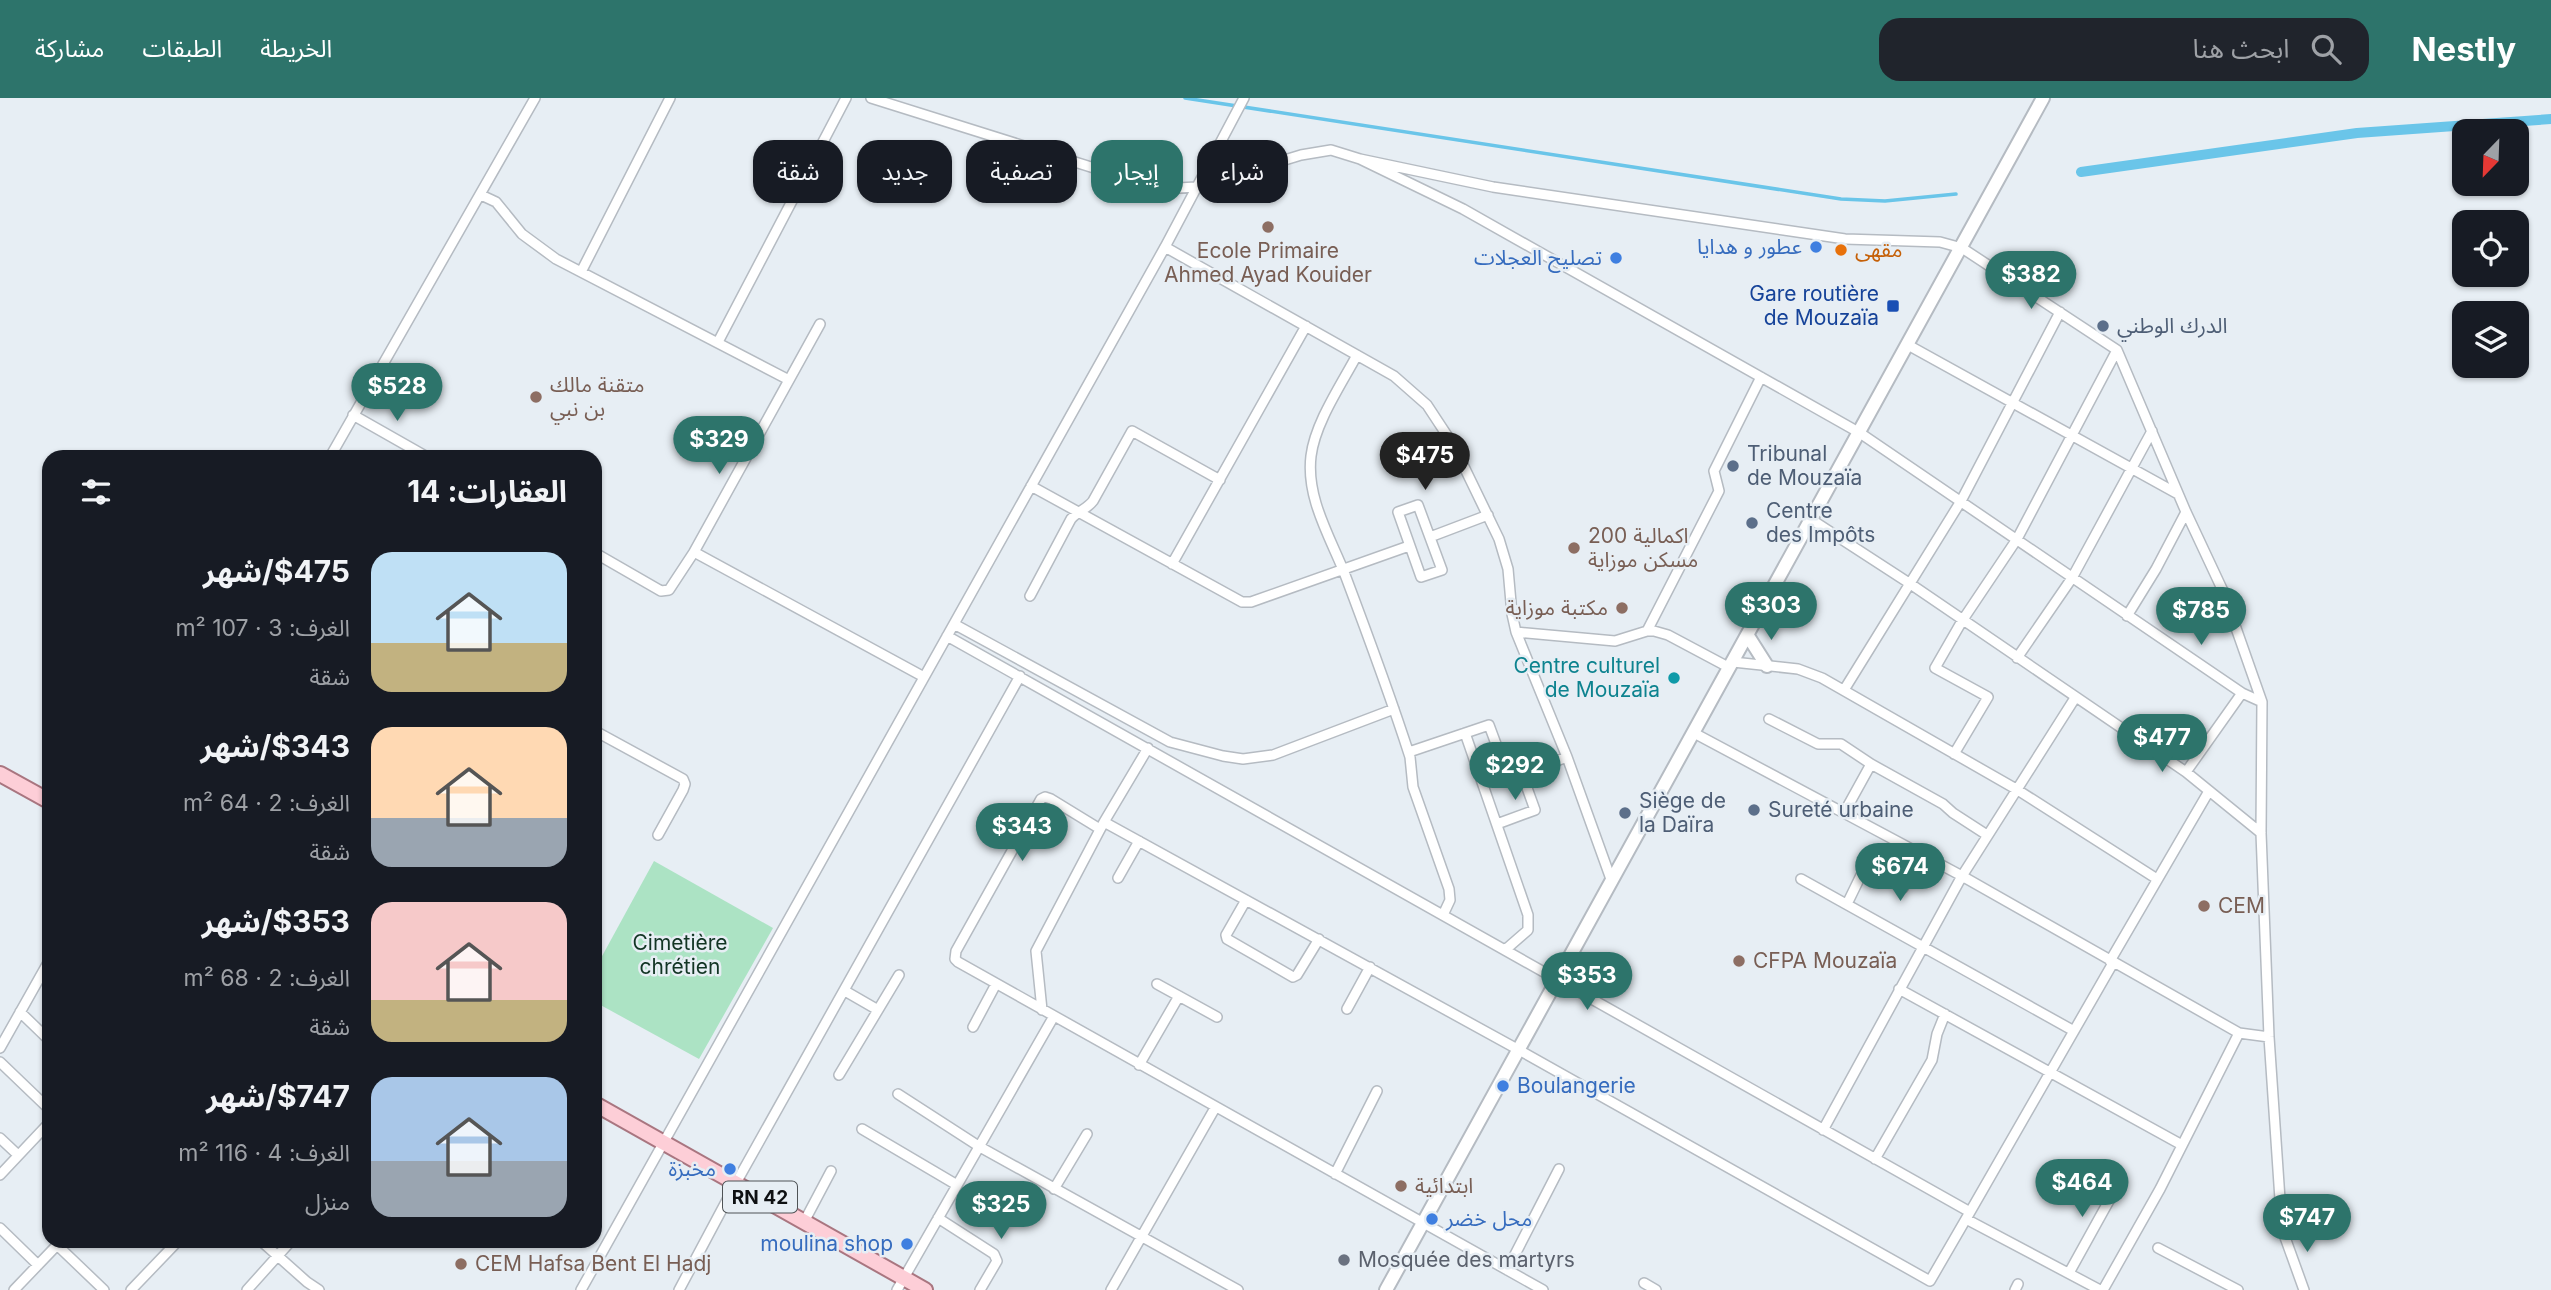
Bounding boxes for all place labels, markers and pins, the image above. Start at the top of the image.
marker: Ecole Primaire Ahmed Ayad Kouider [1260,219,1276,235]
place label: عطور و هدايا [1697,234,1802,259]
place label: مقهى [1855,237,1903,262]
place label: Ecole Primaire Ahmed Ayad Kouider [1164,238,1372,287]
marker: عطور و هدايا [1808,239,1824,255]
marker: مقهى [1833,242,1849,258]
place label: تصليح العجلات [1474,245,1602,273]
marker: تصليح العجلات [1608,250,1624,266]
pin: $382 [1990,252,2072,311]
place label: Gare routière de Mouzaïa [1749,281,1879,330]
marker: Gare routière de Mouzaïa [1885,298,1901,314]
place label: الدرك الوطني [2117,313,2228,342]
marker: الدرك الوطني [2095,318,2111,334]
pin: $528 [356,364,438,423]
place label: متقنة مالك بن نبي [550,372,645,425]
marker: متقنة مالك بن نبي [528,389,544,405]
pin: $329 [678,416,760,476]
pin: $475 [1384,432,1466,492]
place label: Tribunal de Mouzaïa [1747,441,1862,490]
marker: Tribunal de Mouzaïa [1725,458,1741,474]
place label: Centre des Impôts [1766,498,1875,547]
marker: Centre des Impôts [1744,515,1760,531]
place label: اكمالية 200 مسكن موزاية [1588,523,1698,572]
marker: اكمالية 200 مسكن موزاية [1566,540,1582,556]
pin: $303 [1730,582,1812,642]
pin: $785 [2160,588,2242,647]
place label: مكتبة موزاية [1506,595,1608,620]
marker: مكتبة موزاية [1614,600,1630,616]
place label: Centre culturel de Mouzaïa [1513,653,1660,702]
marker: Centre culturel de Mouzaïa [1666,670,1682,686]
pin: $477 [2121,714,2203,774]
pin: $292 [1474,742,1556,802]
place label: Siège de la Daïra [1639,788,1726,837]
place label: Sureté urbaine [1768,797,1914,822]
marker: Sureté urbaine [1746,802,1762,818]
pin: $343 [981,804,1063,863]
marker: Siège de la Daïra [1617,805,1633,821]
pin: $674 [1859,844,1941,903]
place label: CEM [2218,893,2265,918]
marker: CEM [2196,898,2212,914]
place label: CFPA Mouzaïa [1753,948,1897,973]
pin: $353 [1546,953,1628,1012]
marker: CFPA Mouzaïa [1731,953,1747,969]
place label: Boulangerie [1517,1073,1636,1098]
marker: Boulangerie [1495,1078,1511,1094]
place label: مخبزة [668,1156,716,1181]
pin: $464 [2041,1160,2123,1219]
marker: مخبزة [722,1161,738,1177]
place label: ابتدائية [1415,1173,1473,1198]
marker: ابتدائية [1393,1178,1409,1194]
pin: $325 [960,1182,1042,1241]
pin: $747 [2266,1194,2348,1254]
place label: محل خضر [1445,1206,1532,1231]
marker: محل خضر [1424,1211,1440,1227]
place label: moulina shop [760,1231,893,1256]
marker: moulina shop [899,1236,915,1252]
place label: Mosquée des martyrs [1358,1247,1575,1272]
place label: CEM Hafsa Bent El Hadj [475,1251,711,1276]
marker: Mosquée des martyrs [1336,1252,1352,1268]
marker: CEM Hafsa Bent El Hadj [453,1256,469,1272]

